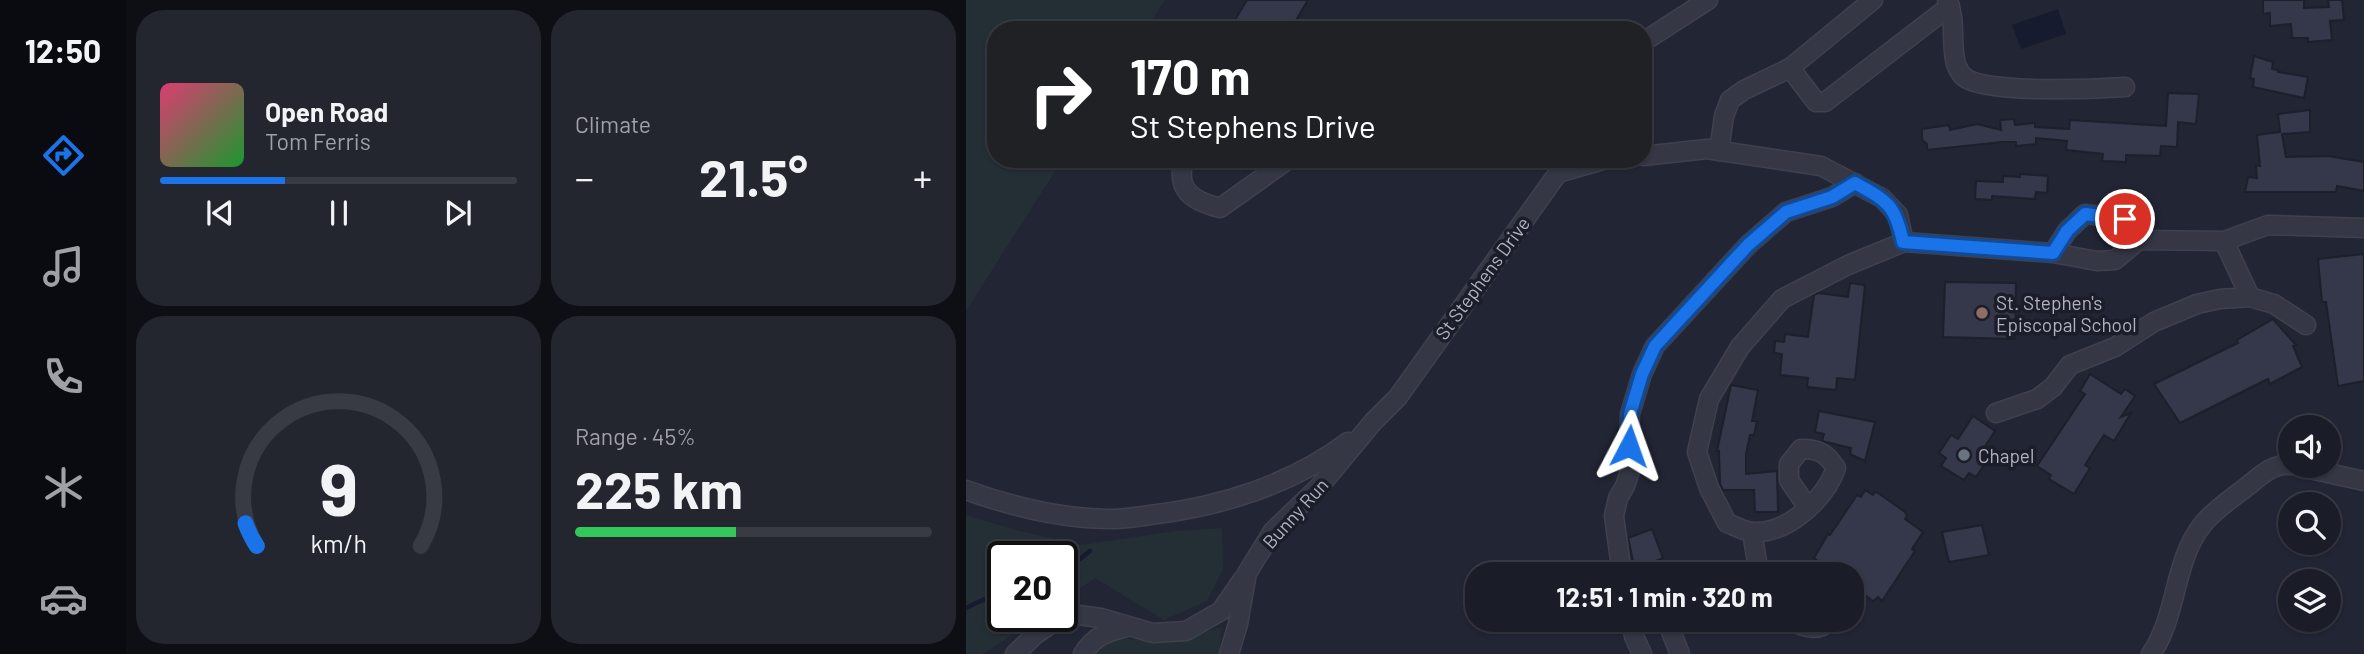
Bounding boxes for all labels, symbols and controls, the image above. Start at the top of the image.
text: 12:50 [25,31,101,69]
text: 170 m [1130,46,1250,105]
icon: right [1015,49,1106,140]
text: Open Road [265,96,388,127]
text: St Stephens Drive [1130,106,1376,144]
text: Climate [575,110,651,138]
text: Tom Ferris [265,127,371,155]
icon: directions [39,131,88,180]
text: 21.5° [699,145,808,207]
text: − [575,154,594,200]
text: + [913,154,932,200]
pin [2095,189,2155,249]
icon: previous [201,194,239,232]
icon: pause [320,194,358,232]
icon: next [439,194,477,232]
icon: arrive [2106,200,2144,238]
street label: St Stephens Drive [1430,212,1534,344]
icon: music [39,242,88,291]
place label: St. Stephen's Episcopal School [1996,291,2137,336]
marker: St. Stephen's Episcopal School [1974,305,1990,321]
icon: phone [39,352,88,401]
position arrow [1592,409,1666,483]
map controls [2278,415,2341,632]
button: sound [2278,415,2341,478]
text: Range · 45% [575,422,696,450]
text: 9 [319,443,358,531]
place label: Chapel [1978,444,2034,467]
marker: Chapel [1956,447,1972,463]
text: 225 km [575,457,743,519]
icon: climate [39,463,88,512]
street label: Bunny Run [1257,473,1333,553]
button: search [2278,492,2341,555]
text: km/h [310,528,367,558]
speed limit sign: 20 [987,541,1078,632]
button: layers [2278,569,2341,632]
icon: car [39,574,88,623]
text: 12:51 · 1 min · 320 m [1556,581,1773,612]

